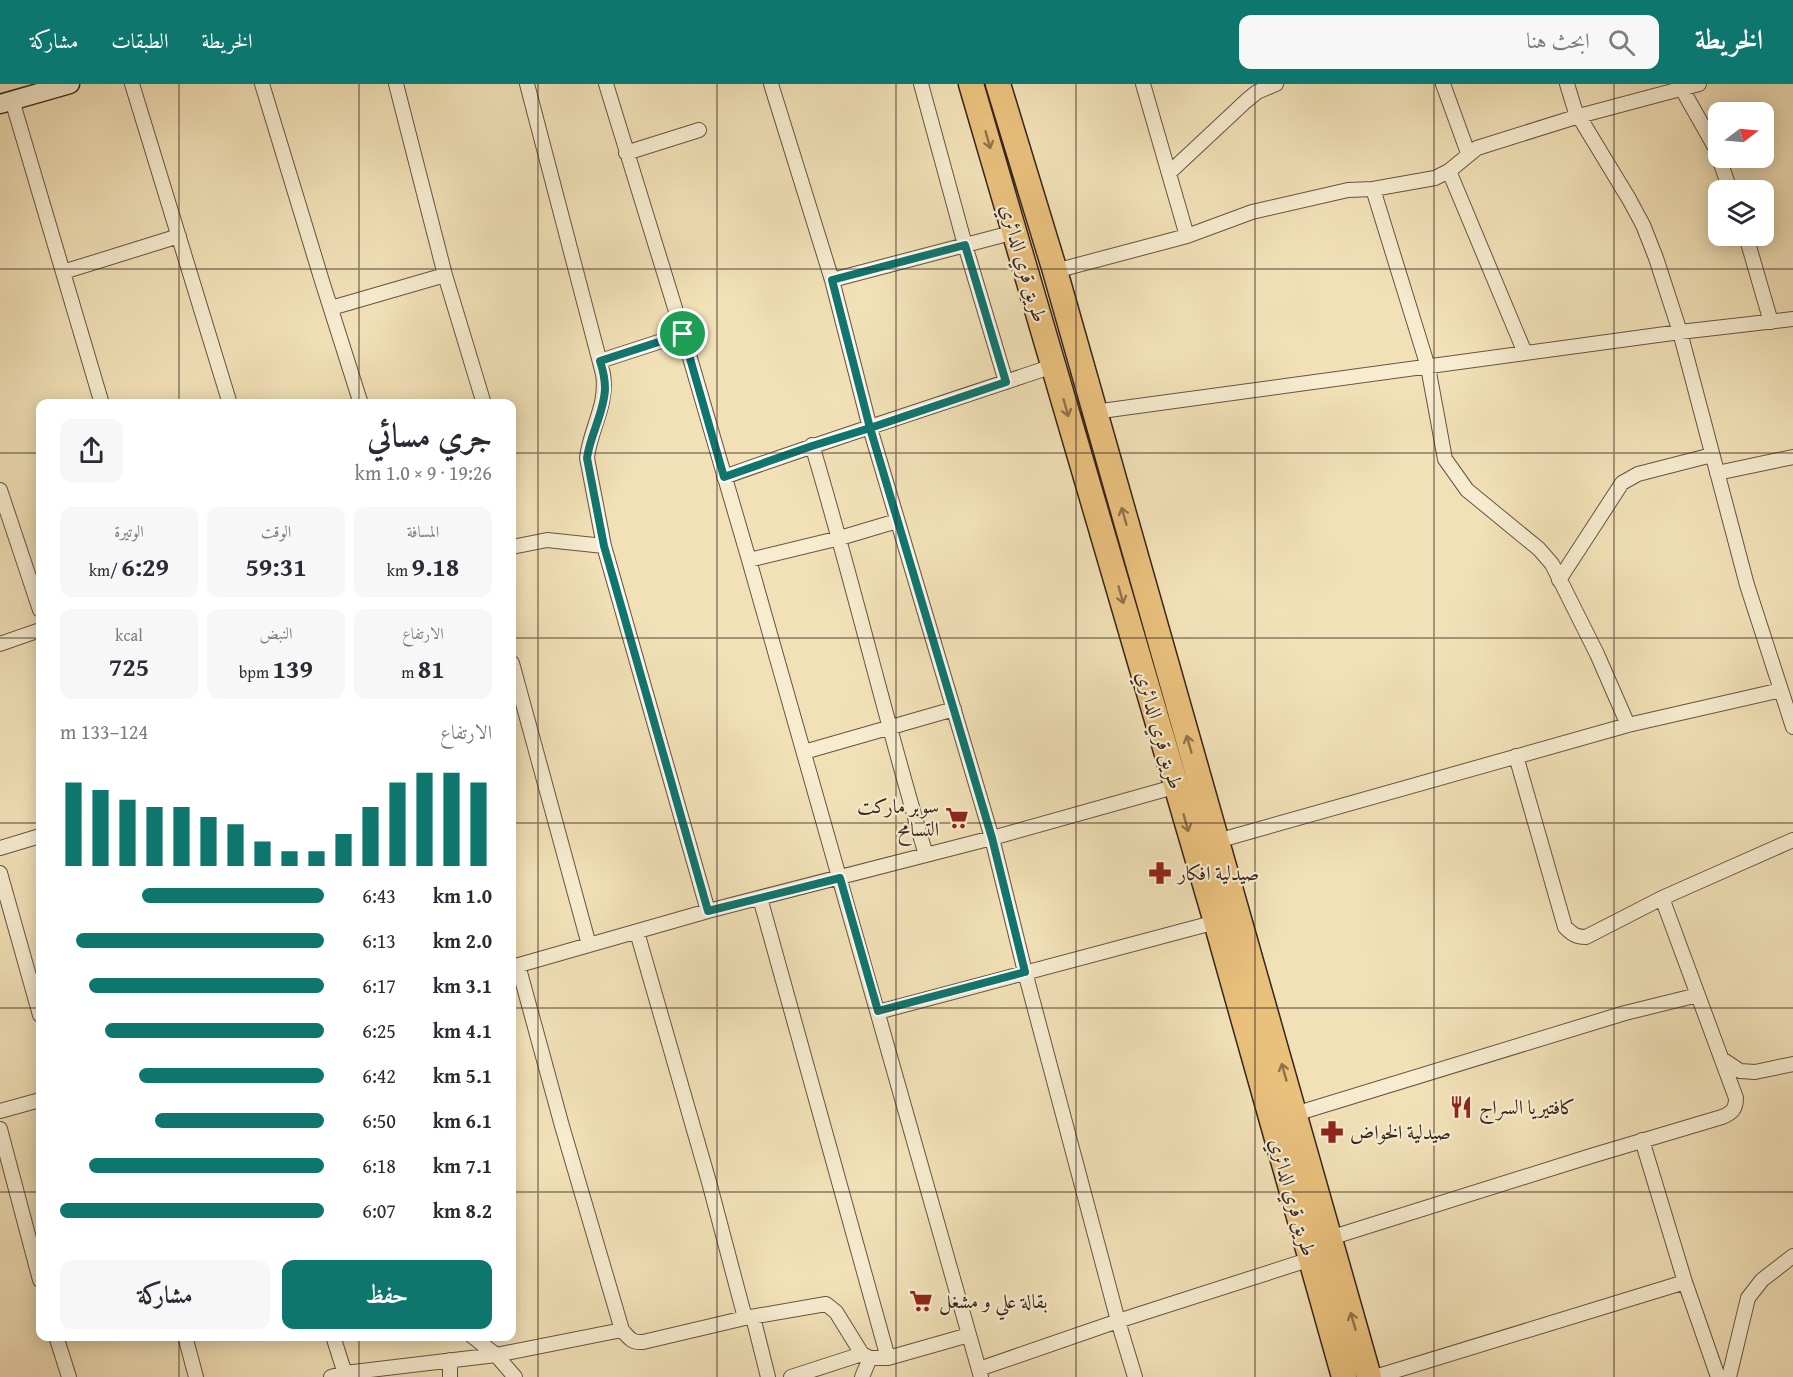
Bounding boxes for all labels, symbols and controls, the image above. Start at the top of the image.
search box [1239,15,1659,69]
text: الخريطة [1695,18,1763,59]
text: ابحث هنا [1526,24,1590,56]
text: مشاركة [30,25,78,56]
text: الطبقات [111,25,168,56]
text: الخريطة [201,25,253,56]
icon: search [1605,26,1638,59]
north arrow [1708,102,1774,168]
map controls [1708,102,1774,246]
one-way arrow [983,130,994,149]
button: layers [1708,180,1774,246]
street label: طريق قري الدائري [992,200,1055,326]
pin [657,308,708,359]
icon: arrive [666,317,699,350]
one-way arrow [1060,398,1072,417]
text: جري مسائي [367,411,492,459]
button: share [60,419,123,482]
text: 19:26 · 9 × 1.0 km [355,458,492,487]
one-way arrow [1118,507,1129,526]
text: الوتيرة [114,519,144,543]
text: الوقت [261,519,291,543]
text: المسافة [407,519,439,543]
text: 6:29 [121,547,169,586]
text: 59:31 [245,547,307,586]
text: 9.18 [411,547,459,586]
text: /km [89,558,121,582]
text: km [387,558,411,582]
one-way arrow [1116,585,1127,604]
text: النبض [260,621,292,645]
text: الارتفاع [402,621,444,645]
text: kcal [115,623,143,647]
text: 725 [109,647,149,686]
text: 139 [273,649,313,688]
text: 81 [418,649,445,688]
text: bpm [239,660,273,684]
text: m [401,660,418,684]
street label: طريق قري الدائري [1128,667,1191,793]
text: 124–133 m [60,717,148,746]
text: الارتفاع [440,717,492,746]
one-way arrow [1183,735,1194,754]
place label: سوبر ماركت التسامح [857,791,939,846]
supermarket icon: سوبر ماركت التسامح [944,805,970,831]
one-way arrow [1181,813,1193,832]
place label: صيدلية افكار [1176,858,1259,887]
pharmacy icon: صيدلية افكار [1147,860,1173,886]
text: 6:43 [362,881,396,910]
text: 1.0 km [433,881,492,910]
text: 6:13 [362,926,396,955]
text: 2.0 km [433,926,492,955]
text: 6:17 [362,971,396,1000]
text: 3.1 km [433,971,492,1000]
text: 6:25 [362,1016,396,1045]
text: 4.1 km [433,1016,492,1045]
text: 6:42 [362,1061,396,1090]
text: 5.1 km [433,1061,492,1090]
one-way arrow [1277,1063,1289,1082]
place label: كافتيريا السراج [1479,1092,1576,1125]
restaurant icon: كافتيريا السراج [1448,1094,1474,1120]
text: 6:50 [362,1106,396,1135]
text: 6.1 km [433,1106,492,1135]
place label: صيدلية الخواض [1350,1117,1451,1146]
pharmacy icon: صيدلية الخواض [1319,1119,1345,1145]
street label: طريق قري الدائري [1261,1134,1324,1260]
text: 6:18 [362,1151,396,1180]
text: 7.1 km [433,1151,492,1180]
text: 6:07 [362,1196,396,1225]
text: 8.2 km [433,1196,492,1225]
button: مشاركة [60,1260,270,1329]
button: حفظ [282,1260,492,1329]
place label: بقالة علي و مشغل [939,1286,1047,1321]
supermarket icon: بقالة علي و مشغل [908,1288,934,1314]
one-way arrow [1347,1312,1358,1331]

